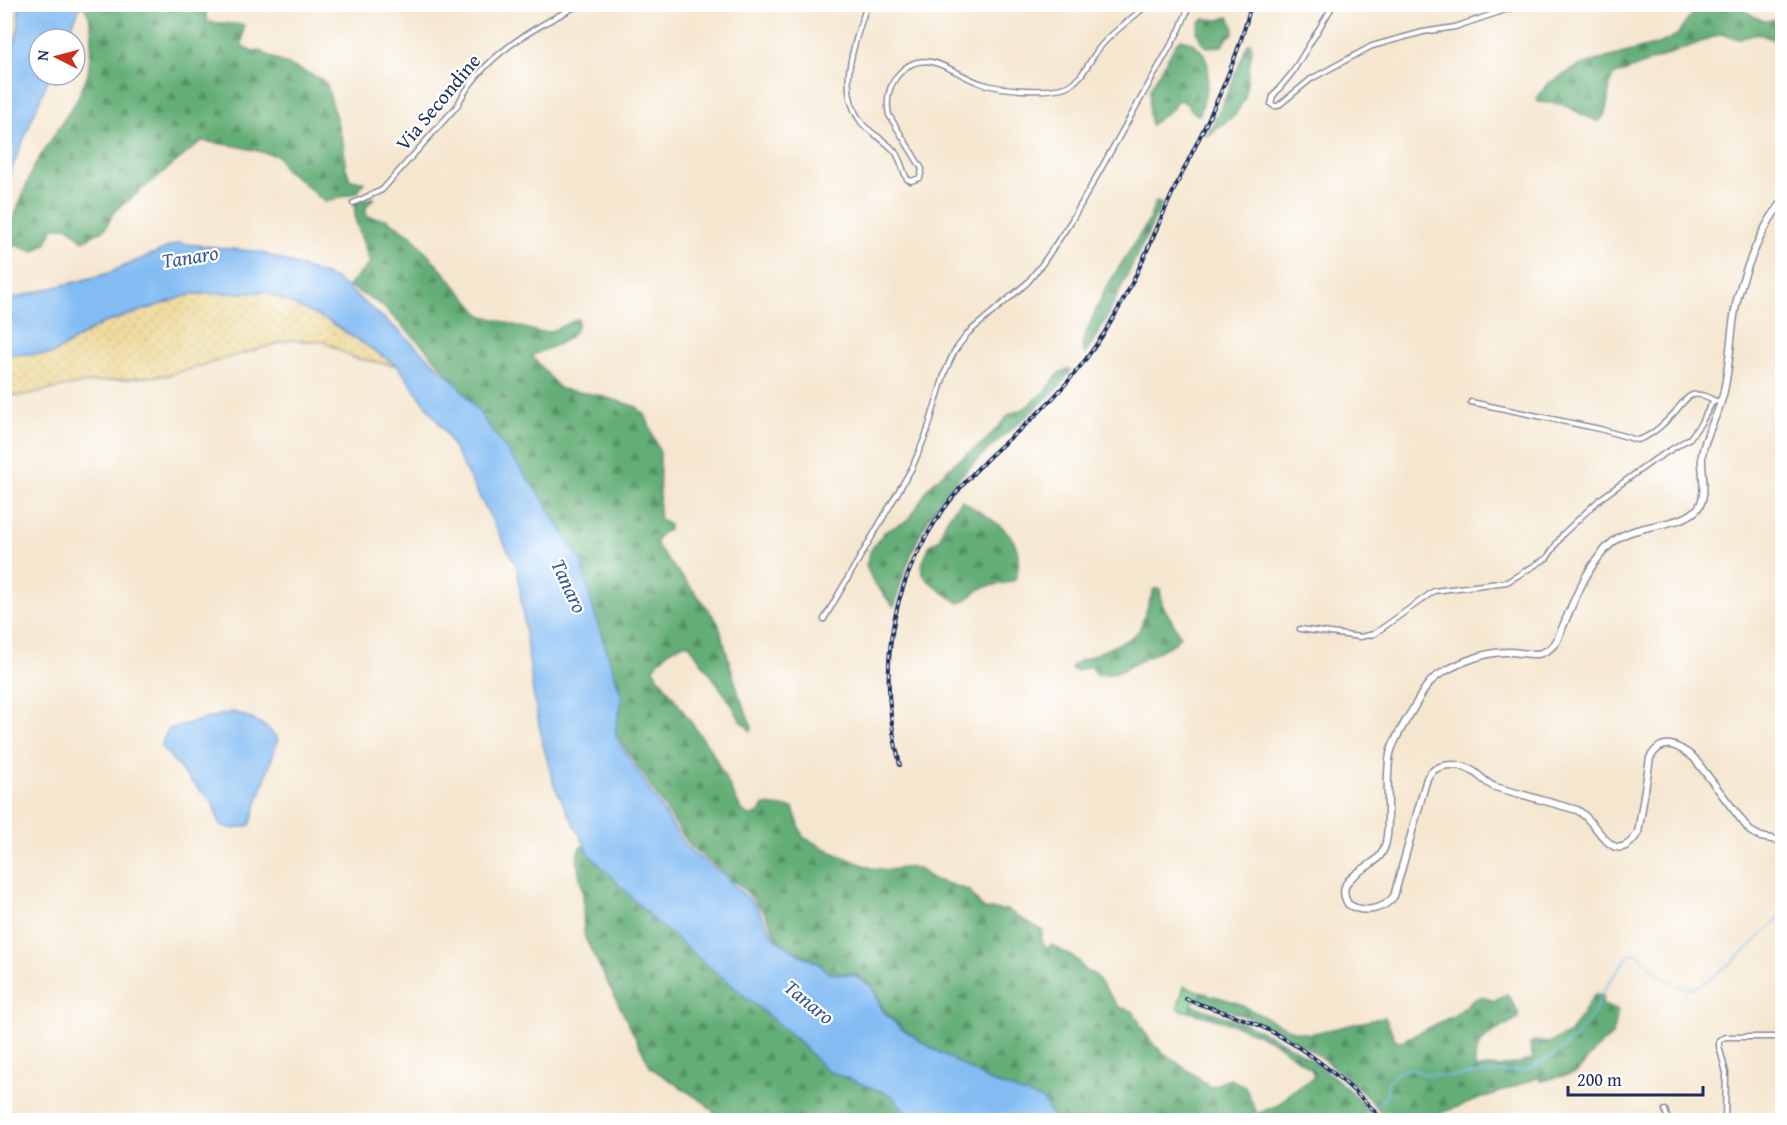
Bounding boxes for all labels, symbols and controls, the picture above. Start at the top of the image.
north arrow [27,27,87,87]
street label: Via Secondine [388,47,487,157]
text: N [30,49,55,62]
water label: Tanaro [159,237,220,276]
water label: Tanaro [543,553,596,618]
water label: Tanaro [777,972,841,1032]
scale bar [1568,1059,1703,1097]
text: 200 m [1577,1066,1622,1093]

